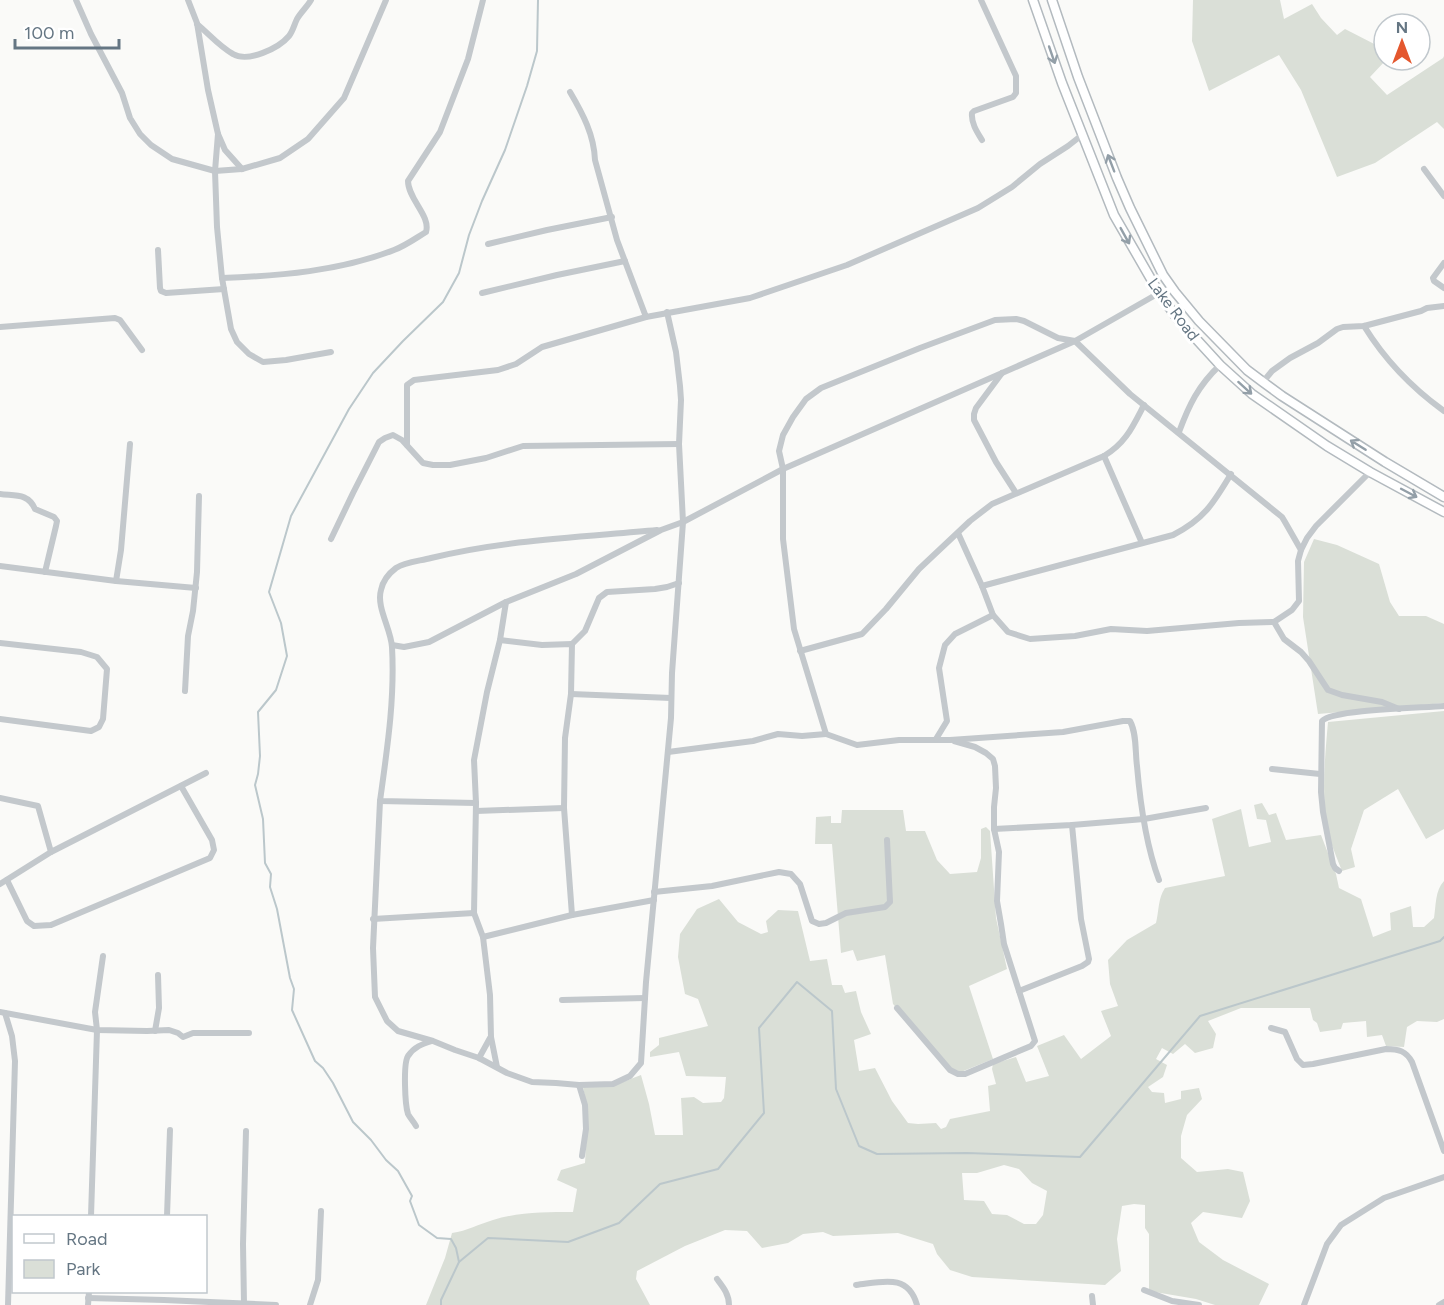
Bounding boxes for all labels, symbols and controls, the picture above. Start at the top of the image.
scale bar [15,12,118,50]
north arrow [1372,12,1432,72]
text: N [1396,18,1408,37]
text: 100 m [24,22,74,44]
one-way arrow [1048,45,1059,64]
one-way arrow [1105,155,1116,173]
one-way arrow [1119,227,1131,244]
street label: Lake Road [1144,274,1203,344]
one-way arrow [1237,381,1252,395]
one-way arrow [1350,439,1367,451]
one-way arrow [1400,487,1417,499]
legend [12,1215,207,1293]
text: Road [66,1228,107,1250]
text: Park [66,1258,101,1280]

